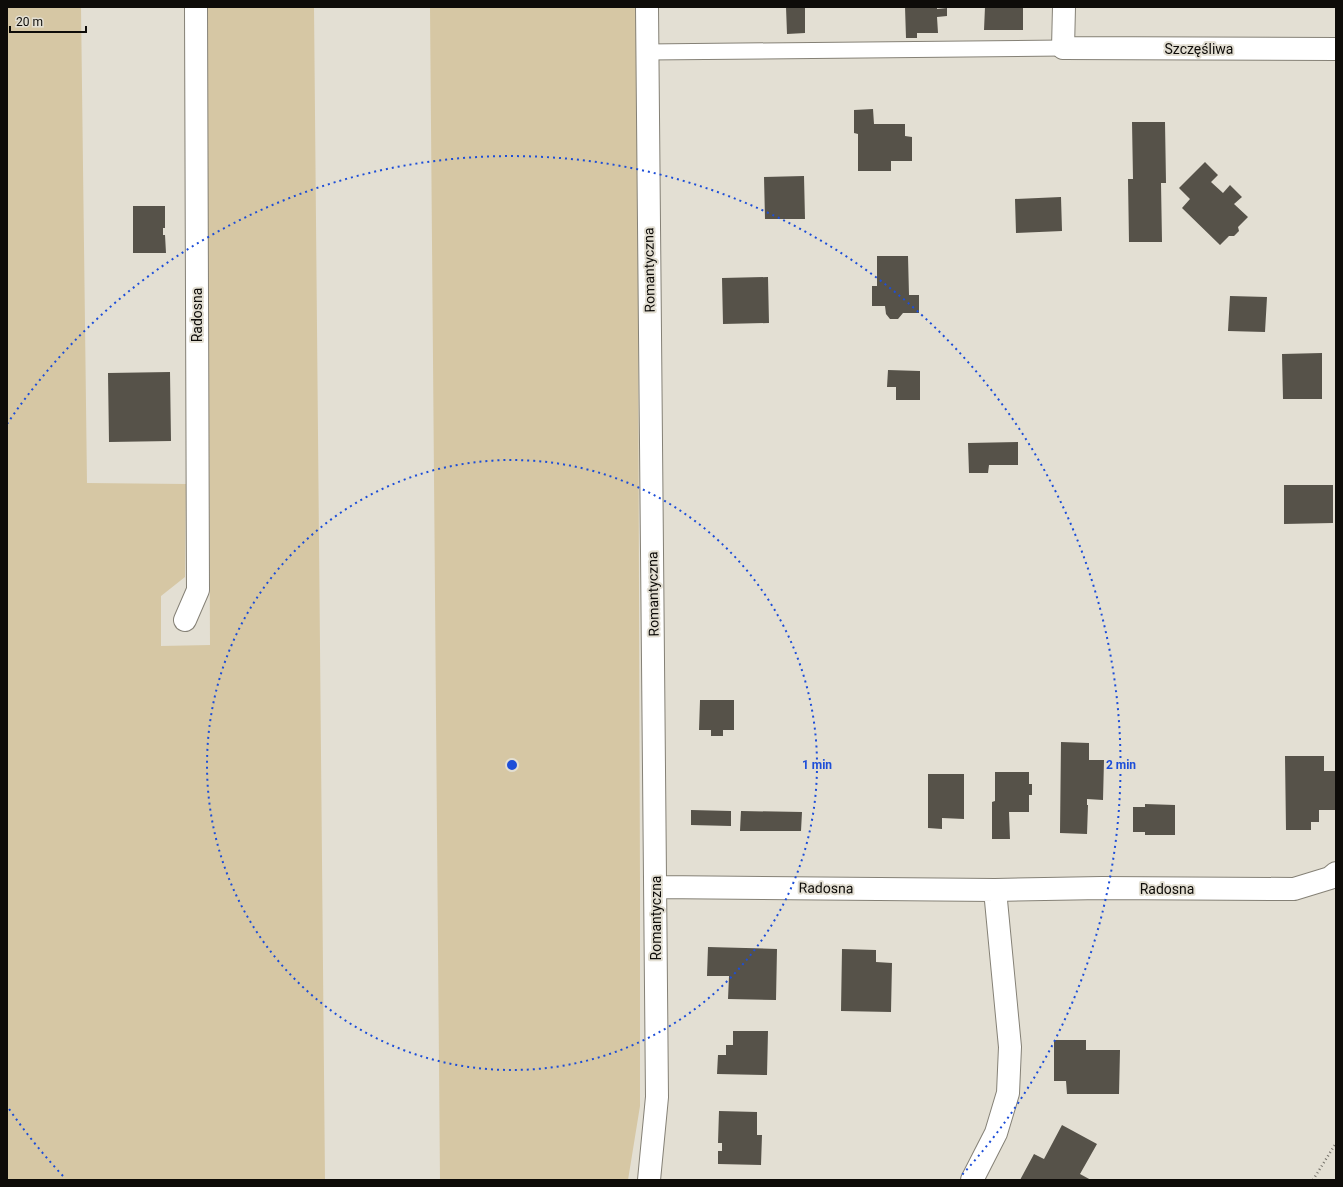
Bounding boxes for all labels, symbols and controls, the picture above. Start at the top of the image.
scale bar [10,8,86,34]
text: 20 m [16,15,43,29]
street label: Szczęśliwa [1165,41,1233,57]
street label: Romantyczna [640,227,658,313]
street label: Radosna [189,288,205,342]
street label: Romantyczna [644,551,662,637]
centre of rings [505,758,519,772]
text: 1 min [802,758,832,772]
text: 2 min [1106,758,1136,772]
street label: Romantyczna [648,876,664,960]
street label: Radosna [799,880,853,896]
street label: Radosna [1140,881,1194,897]

